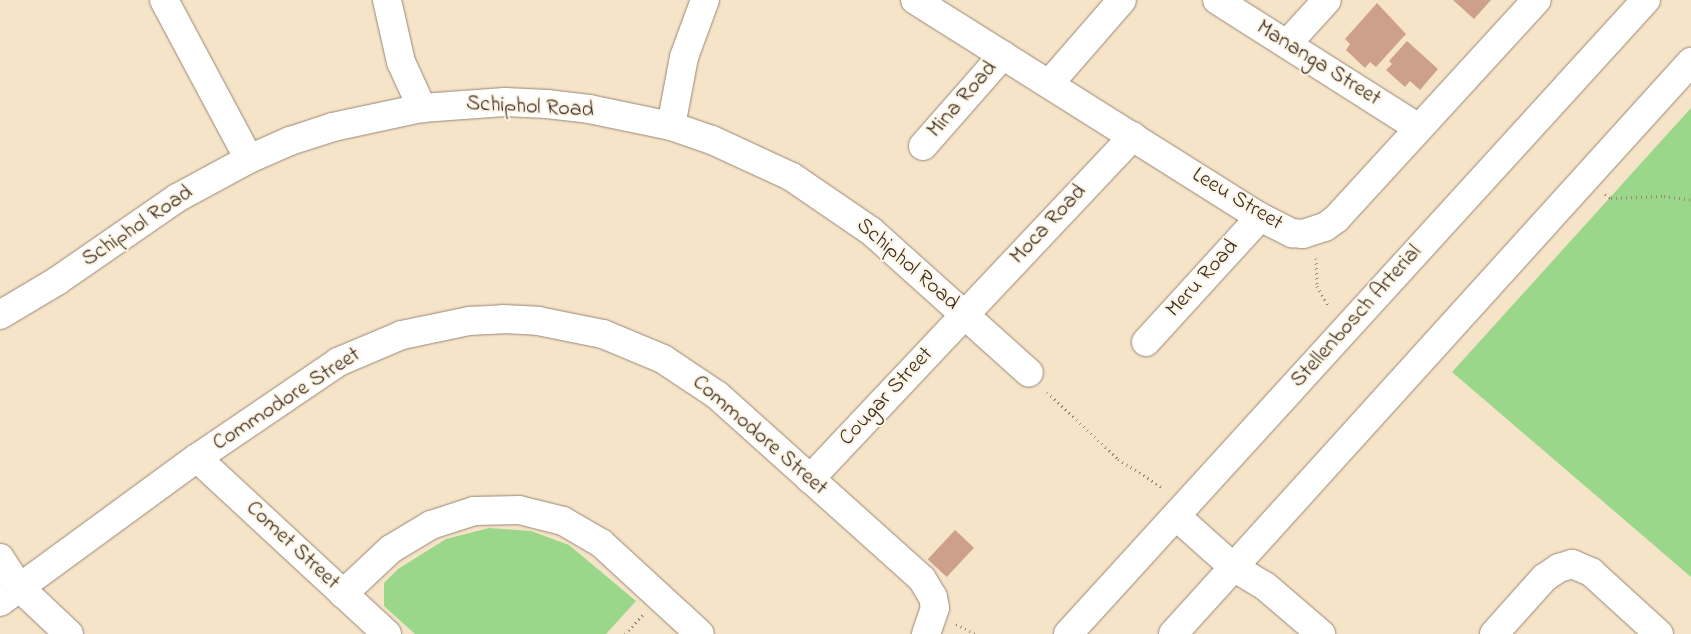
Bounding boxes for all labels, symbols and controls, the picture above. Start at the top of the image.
street label: Mananga Street [1251,15,1385,113]
street label: Mina Road [922,56,1004,144]
street label: Schiphol Road [465,91,595,125]
street label: Leeu Street [1187,163,1287,237]
street label: Schiphol Road [78,180,198,274]
street label: Moca Road [1005,180,1093,270]
street label: Schiphol Road [850,213,964,317]
street label: Meru Road [1161,235,1245,323]
street label: Stellenbosch Arterial [1286,240,1428,394]
street label: Commodore Street [208,342,366,458]
street label: Cougar Street [835,342,939,452]
street label: Commodore Street [686,370,832,502]
street label: Comet Street [240,496,344,596]

